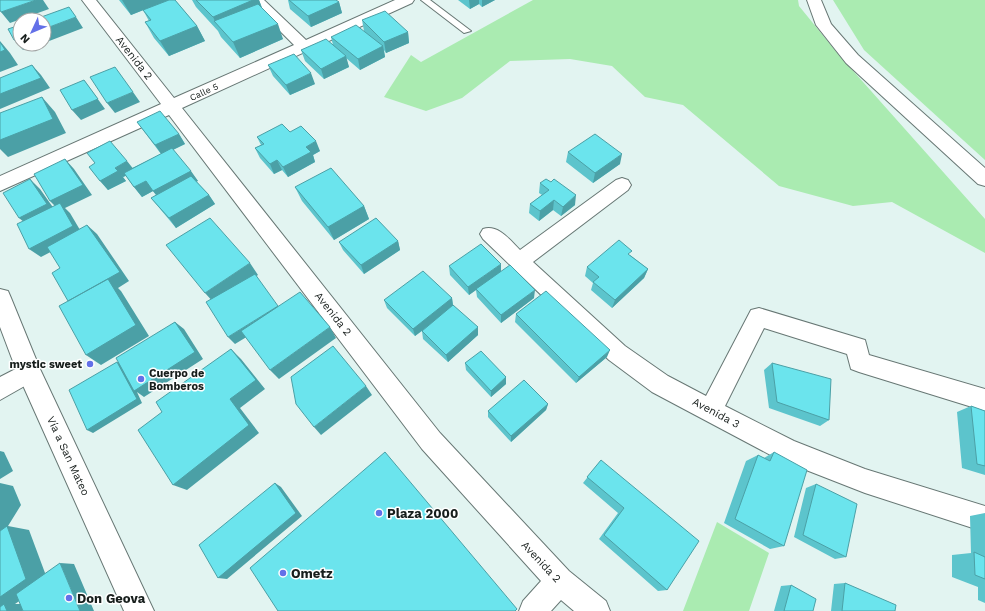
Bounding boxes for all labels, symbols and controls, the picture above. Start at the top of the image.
north arrow [12,12,52,52]
text: N [18,31,33,46]
street label: Avenida 2 [113,34,155,82]
street label: Calle 5 [188,81,220,103]
street label: Avenida 2 [312,290,354,338]
place label: mystic sweet [10,358,82,371]
marker: mystic sweet [85,359,95,369]
place label: Cuerpo de Bomberos [149,367,204,393]
marker: Cuerpo de Bomberos [136,374,146,384]
street label: Avenida 3 [690,395,742,431]
street label: Vía a San Mateo [44,414,92,498]
place label: Plaza 2000 [387,506,458,521]
marker: Plaza 2000 [374,508,384,518]
street label: Avenida 2 [519,539,563,585]
place label: Ometz [291,566,333,581]
marker: Ometz [278,568,288,578]
place label: Don Geova [77,591,146,606]
marker: Don Geova [64,593,74,603]

